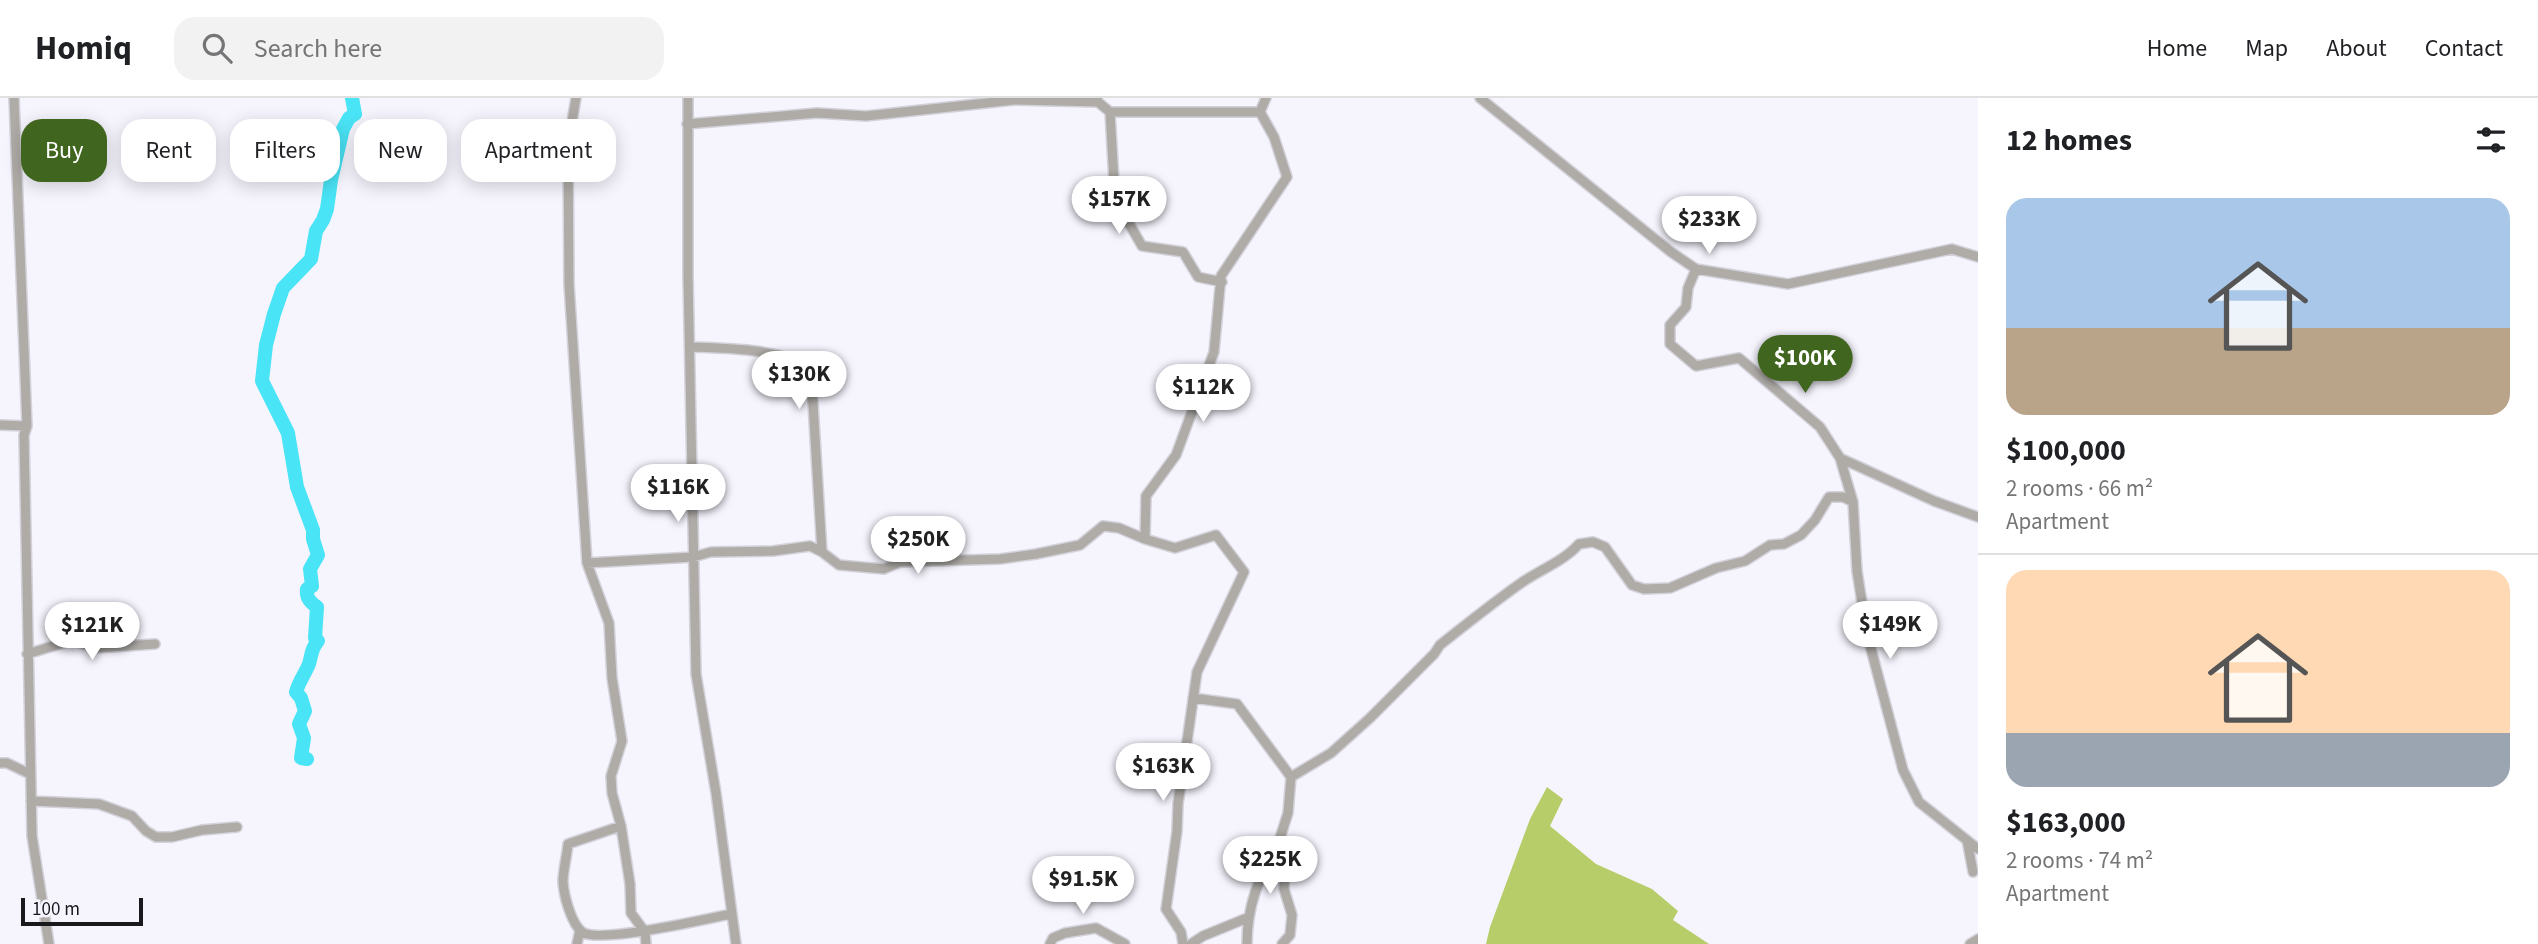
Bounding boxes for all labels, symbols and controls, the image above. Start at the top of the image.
search box [174,17,664,80]
text: Homiq [35,25,132,72]
icon: search [198,29,236,67]
text: Search here [254,30,382,67]
text: Home [2147,31,2207,66]
text: Map [2245,31,2288,66]
text: About [2326,31,2387,66]
text: Contact [2425,31,2503,66]
chip: Buy [21,119,107,182]
chip: Rent [121,119,216,182]
chip: Filters [230,119,340,182]
chip: New [354,119,447,182]
chip: Apartment [461,119,616,182]
text: 12 homes [2006,119,2132,162]
icon: filters [2472,121,2510,159]
pin: $157K [1070,176,1168,236]
text: $157K [1088,182,1150,215]
pin: $233K [1660,197,1758,256]
text: $233K [1678,202,1740,235]
icon: home [2195,243,2321,369]
pin: $100K [1756,336,1854,395]
text: $100K [1774,341,1836,374]
pin: $130K [750,352,848,411]
text: $130K [768,357,830,390]
pin: $112K [1154,364,1252,424]
text: $112K [1172,370,1234,403]
text: $100,000 [2006,429,2126,472]
pin: $116K [629,464,727,524]
text: $116K [647,470,709,503]
text: 2 rooms · 66 m² [2006,472,2153,505]
text: Apartment [2006,505,2109,538]
pin: $250K [869,517,967,576]
text: $250K [887,522,949,555]
pin: $121K [43,602,141,662]
pin: $149K [1841,602,1939,661]
text: $149K [1859,607,1921,640]
text: $121K [61,608,123,641]
icon: home [2195,615,2321,741]
pin: $163K [1114,744,1212,803]
text: $163K [1132,749,1194,782]
text: $163,000 [2006,801,2126,844]
pin: $225K [1221,836,1319,896]
text: $225K [1239,842,1301,875]
text: 2 rooms · 74 m² [2006,844,2153,877]
pin: $91.5K [1026,856,1140,916]
text: $91.5K [1048,862,1118,895]
text: Apartment [2006,877,2109,910]
scale bar [21,895,144,927]
text: 100 m [32,896,80,923]

